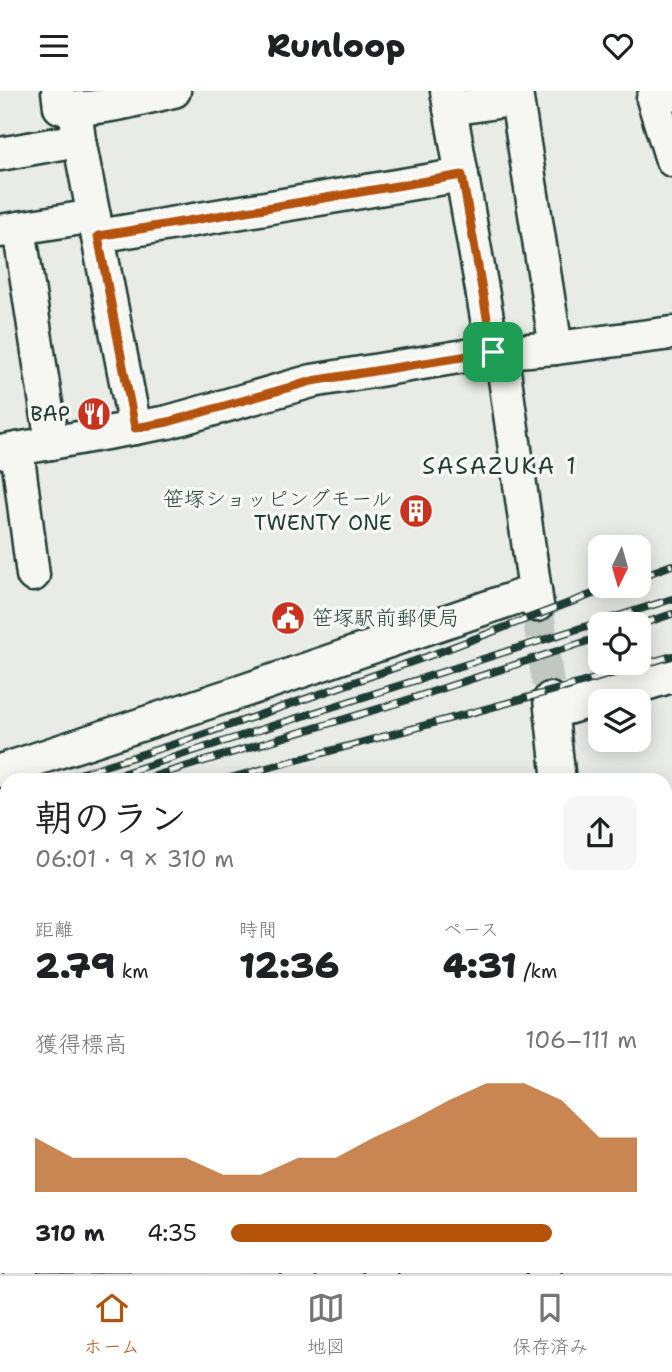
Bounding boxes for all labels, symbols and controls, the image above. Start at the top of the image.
text: Runloop [267,24,405,67]
icon: menu [35,27,73,65]
icon: heart [599,27,637,65]
pin [463,322,523,382]
icon: arrive [474,333,512,371]
restaurant icon: BAP [75,395,113,433]
place label: BAP [30,400,70,428]
district label: SASAZUKA 1 [422,451,578,481]
place label: 笹塚ショッピングモール TWENTY ONE [163,485,392,537]
building icon: 笹塚ショッピングモール TWENTY ONE [397,492,435,530]
north arrow [588,535,651,599]
map controls [588,535,651,752]
public building icon: 笹塚駅前郵便局 [269,599,307,637]
place label: 笹塚駅前郵便局 [312,604,459,632]
button: locate [588,612,651,675]
button: layers [588,689,651,752]
text: 朝のラン [35,792,187,843]
button: share [563,796,637,870]
text: 06:01 · 9 × 310 m [35,844,234,874]
text: 距離 [35,917,73,942]
text: 時間 [239,917,277,942]
text: ペース [443,917,499,942]
text: 2.79 [35,942,115,989]
text: 12:36 [239,942,339,989]
text: 4:31 [443,942,517,989]
text: km [115,959,149,984]
text: /km [517,959,557,984]
text: 106–111 m [525,1025,637,1055]
text: 獲得標高 [35,1029,127,1059]
text: 310 m [35,1218,105,1248]
text: 4:35 [147,1218,197,1248]
tab: ホーム [84,1289,140,1359]
tab: 地図 [307,1289,345,1359]
tab: 保存済み [512,1289,588,1359]

